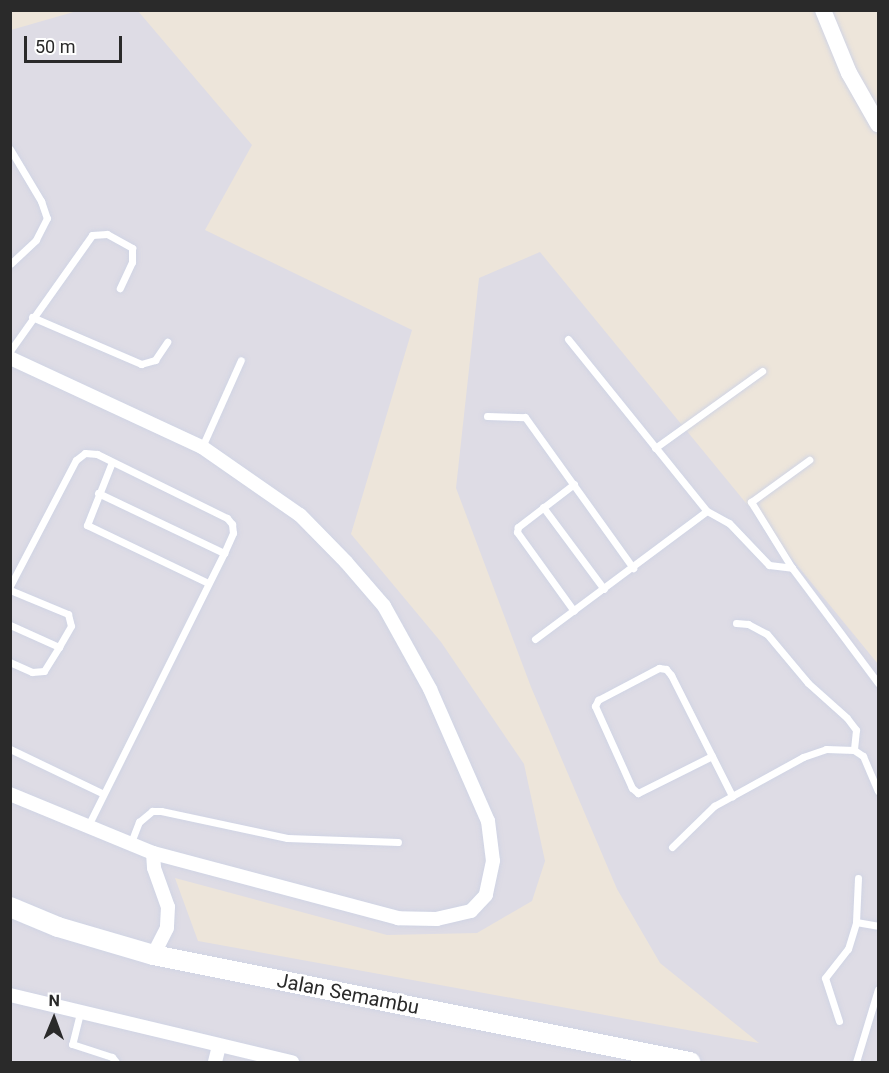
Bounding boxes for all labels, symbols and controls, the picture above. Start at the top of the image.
scale bar [27,24,124,62]
text: 50 m [35,36,75,57]
street label: Jalan Semambu [275,968,421,1020]
north arrow [24,989,84,1049]
text: N [49,991,60,1010]

